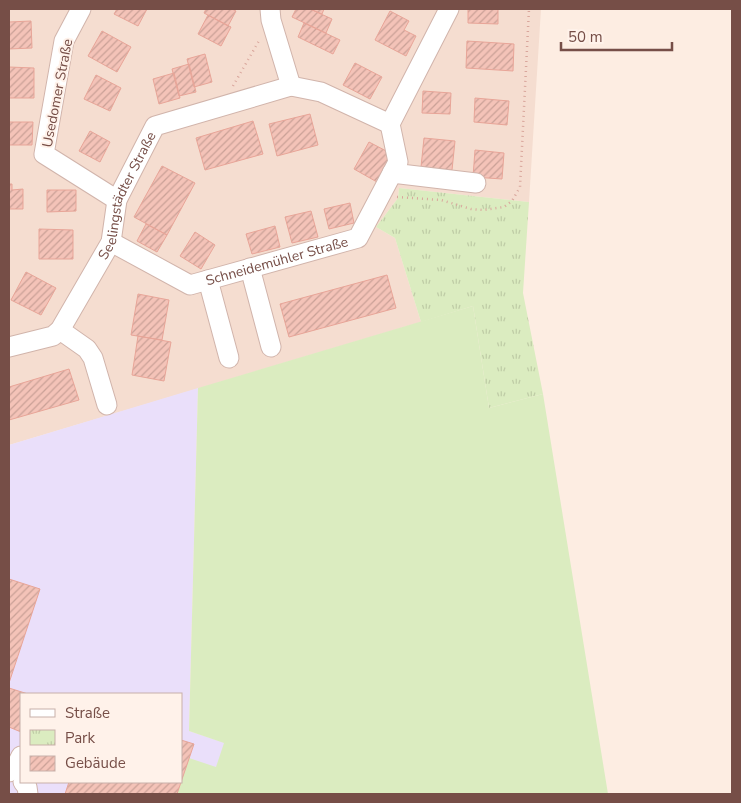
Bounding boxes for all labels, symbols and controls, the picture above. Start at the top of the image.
scale bar [561,20,672,52]
text: 50 m [568,27,603,47]
street label: Usedomer Straße [38,37,77,149]
street label: Seelingstädter Straße [94,128,161,263]
street label: Schneidemühler Straße [203,232,350,290]
legend [20,693,182,783]
text: Straße [65,703,110,723]
text: Park [65,728,95,748]
text: Gebäude [65,753,126,773]

